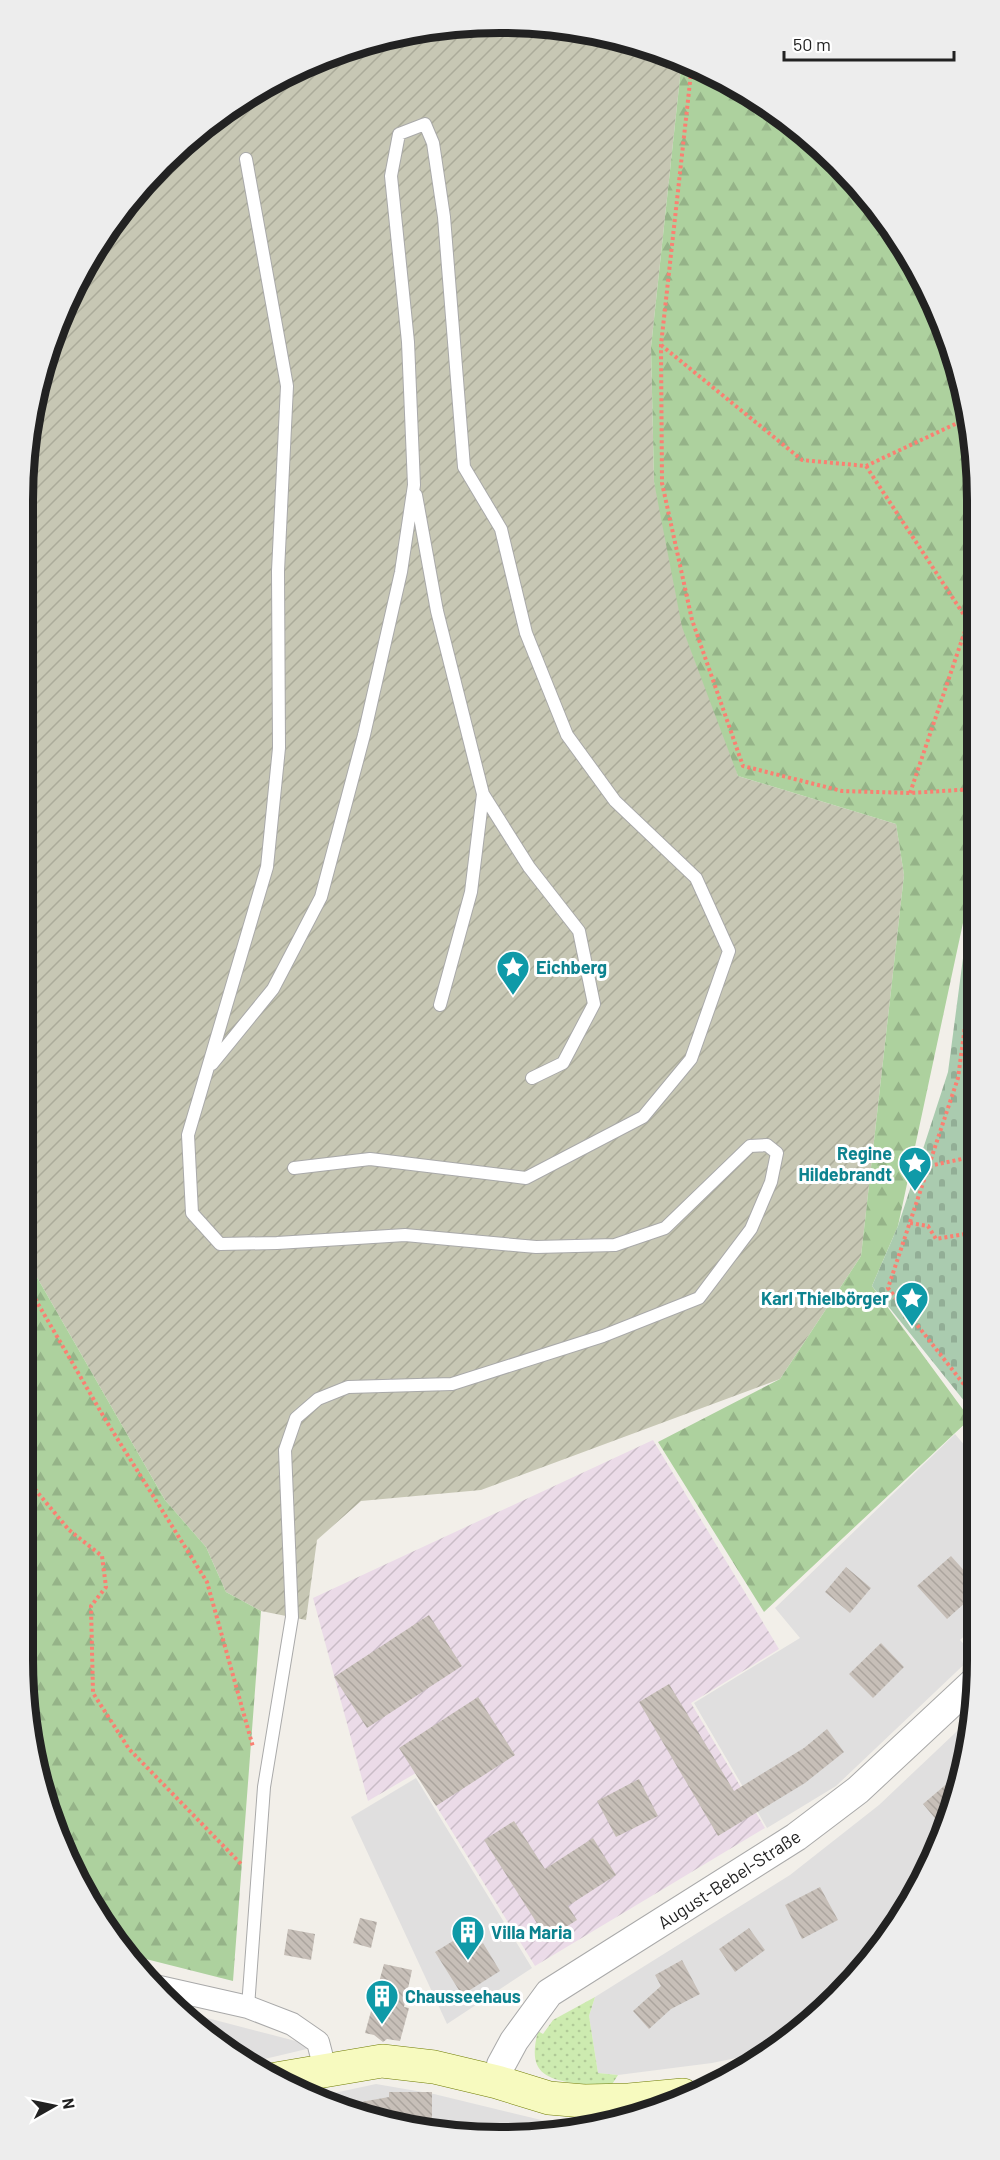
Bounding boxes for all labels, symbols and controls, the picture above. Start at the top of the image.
scale bar [784,24,954,62]
text: 50 m [793,33,831,55]
place icon: Eichberg [495,949,531,996]
place label: Eichberg [536,956,607,978]
place label: Regine Hildebrandt [798,1142,892,1185]
place icon: Regine Hildebrandt [897,1145,933,1192]
place icon: Karl Thielbörger [894,1280,930,1327]
place label: Karl Thielbörger [761,1287,889,1309]
street label: August-Bebel-Straße [654,1825,804,1933]
building icon: Villa Maria [450,1914,486,1961]
place label: Villa Maria [491,1921,572,1943]
building icon: Chausseehaus [364,1978,400,2025]
place label: Chausseehaus [405,1985,521,2007]
north arrow [24,2076,84,2136]
text: N [59,2097,80,2110]

